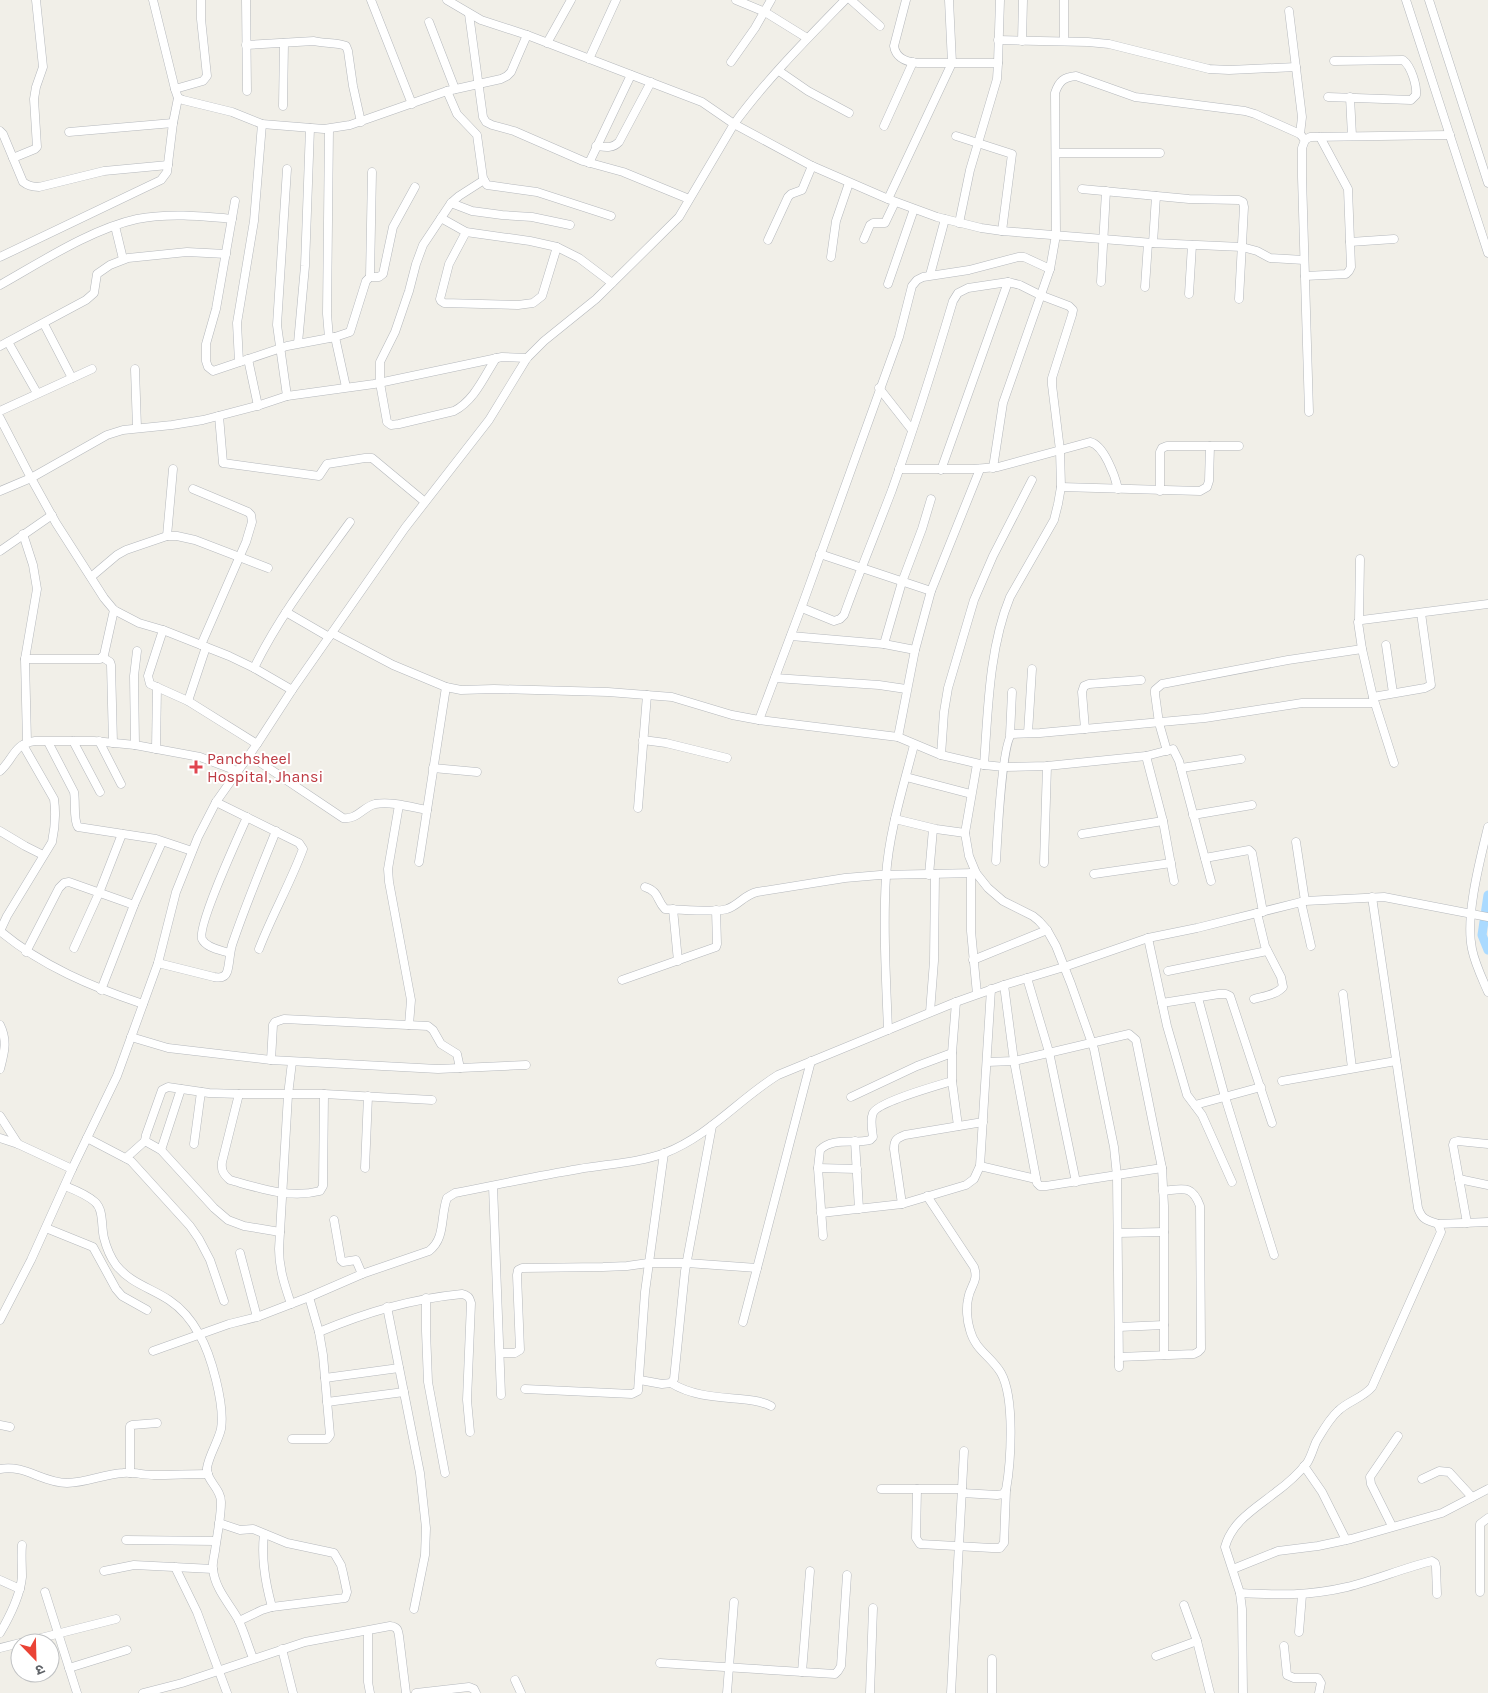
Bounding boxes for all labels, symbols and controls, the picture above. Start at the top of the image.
place label: Panchsheel Hospital, Jhansi [207,749,323,786]
marker: Panchsheel Hospital, Jhansi [189,760,203,774]
north arrow [10,1633,60,1683]
text: उ [32,1660,47,1679]

